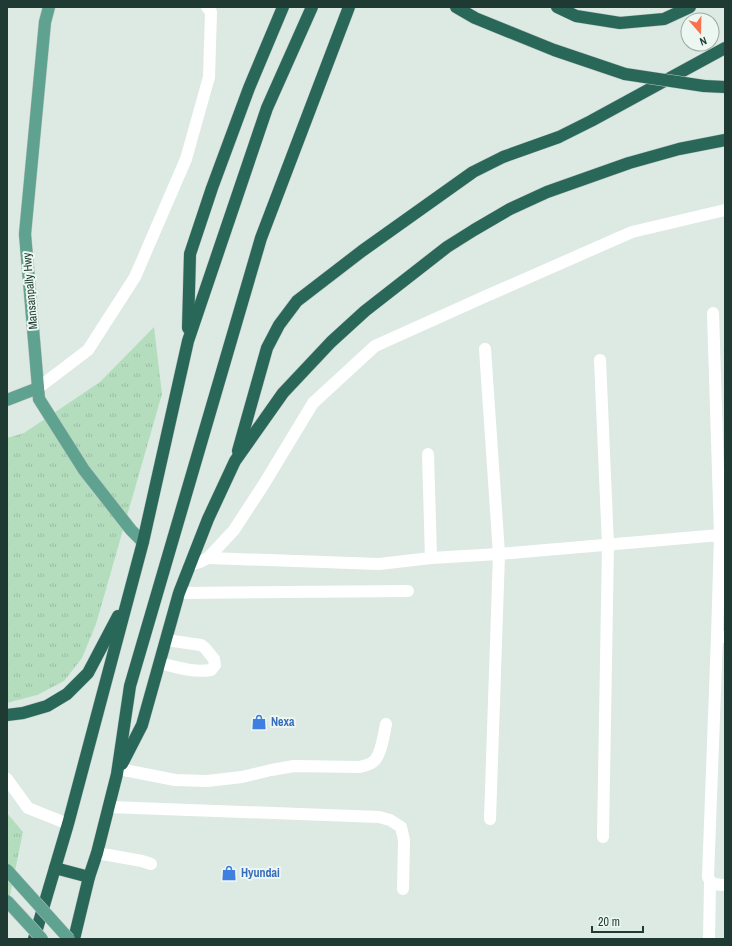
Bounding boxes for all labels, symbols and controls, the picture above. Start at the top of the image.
north arrow [680,12,720,52]
text: N [698,34,709,49]
street label: Mansanpally Hwy [19,252,41,330]
shop icon: Nexa [250,713,268,731]
place label: Nexa [271,714,295,730]
shop icon: Hyundai [220,864,238,882]
place label: Hyundai [241,865,280,881]
scale bar [592,908,643,934]
text: 20 m [598,914,620,930]

